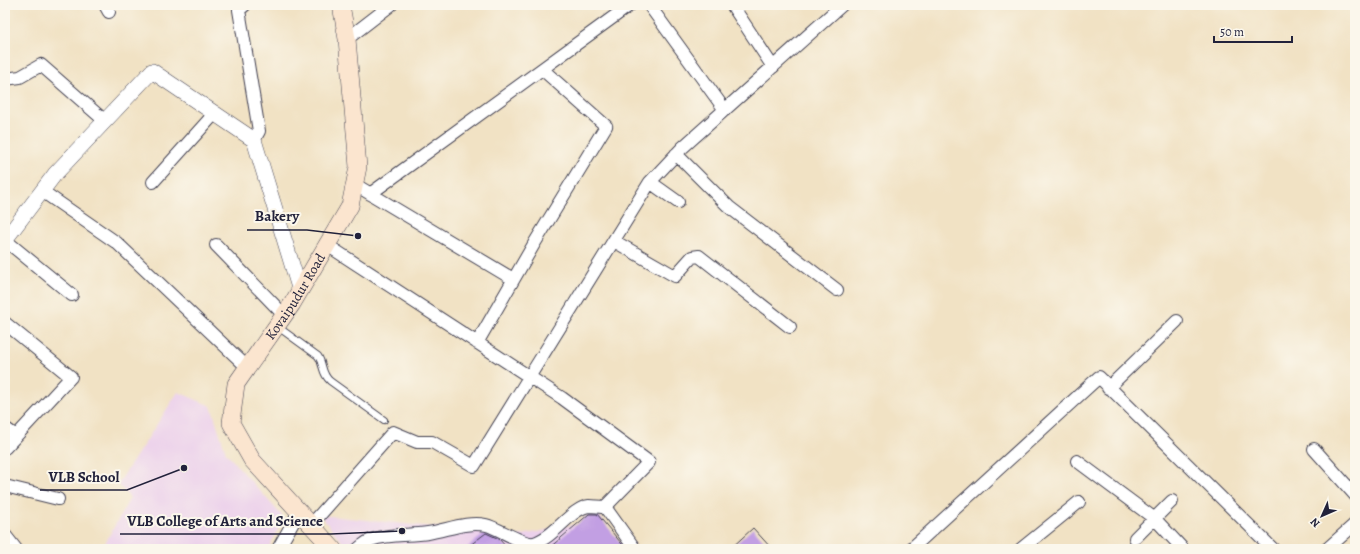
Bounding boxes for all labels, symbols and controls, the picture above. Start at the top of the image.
scale bar [1214,18,1292,44]
text: 50 m [1220,24,1244,40]
callout: Bakery [247,203,307,230]
text: Bakery [255,206,300,226]
street label: Kovaipudur Road [261,249,330,344]
callout: VLB School [40,463,127,490]
text: VLB School [48,467,120,487]
north arrow [1302,496,1342,536]
callout: VLB College of Arts and Science [120,507,331,534]
text: VLB College of Arts and Science [126,511,323,531]
text: N [1307,515,1323,531]

